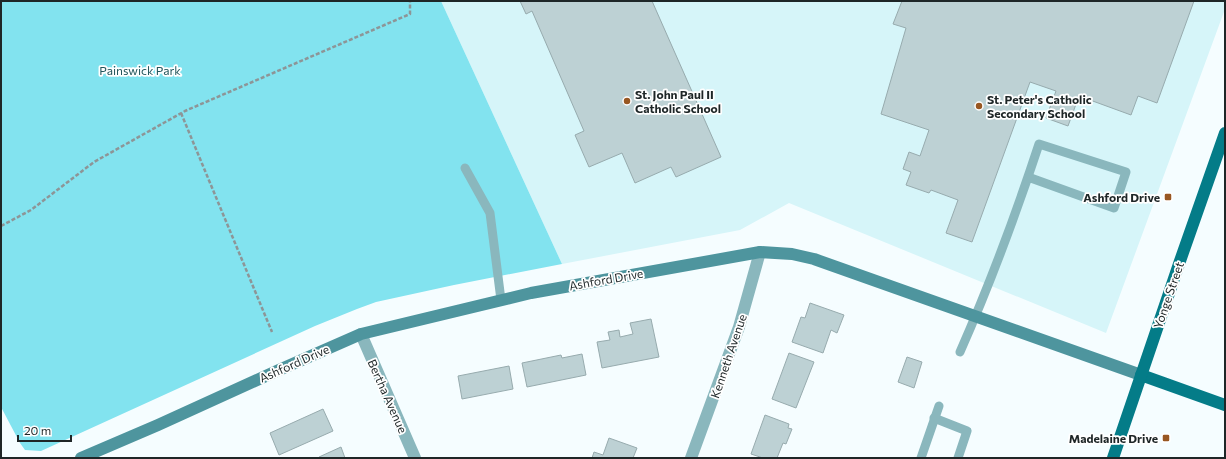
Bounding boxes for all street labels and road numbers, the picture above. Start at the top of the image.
street label: Yonge Street [1150,260,1186,330]
street label: Ashford Drive [568,266,644,292]
street label: Kenneth Avenue [707,312,749,400]
street label: Ashford Drive [257,341,331,385]
street label: Bertha Avenue [365,357,411,435]

